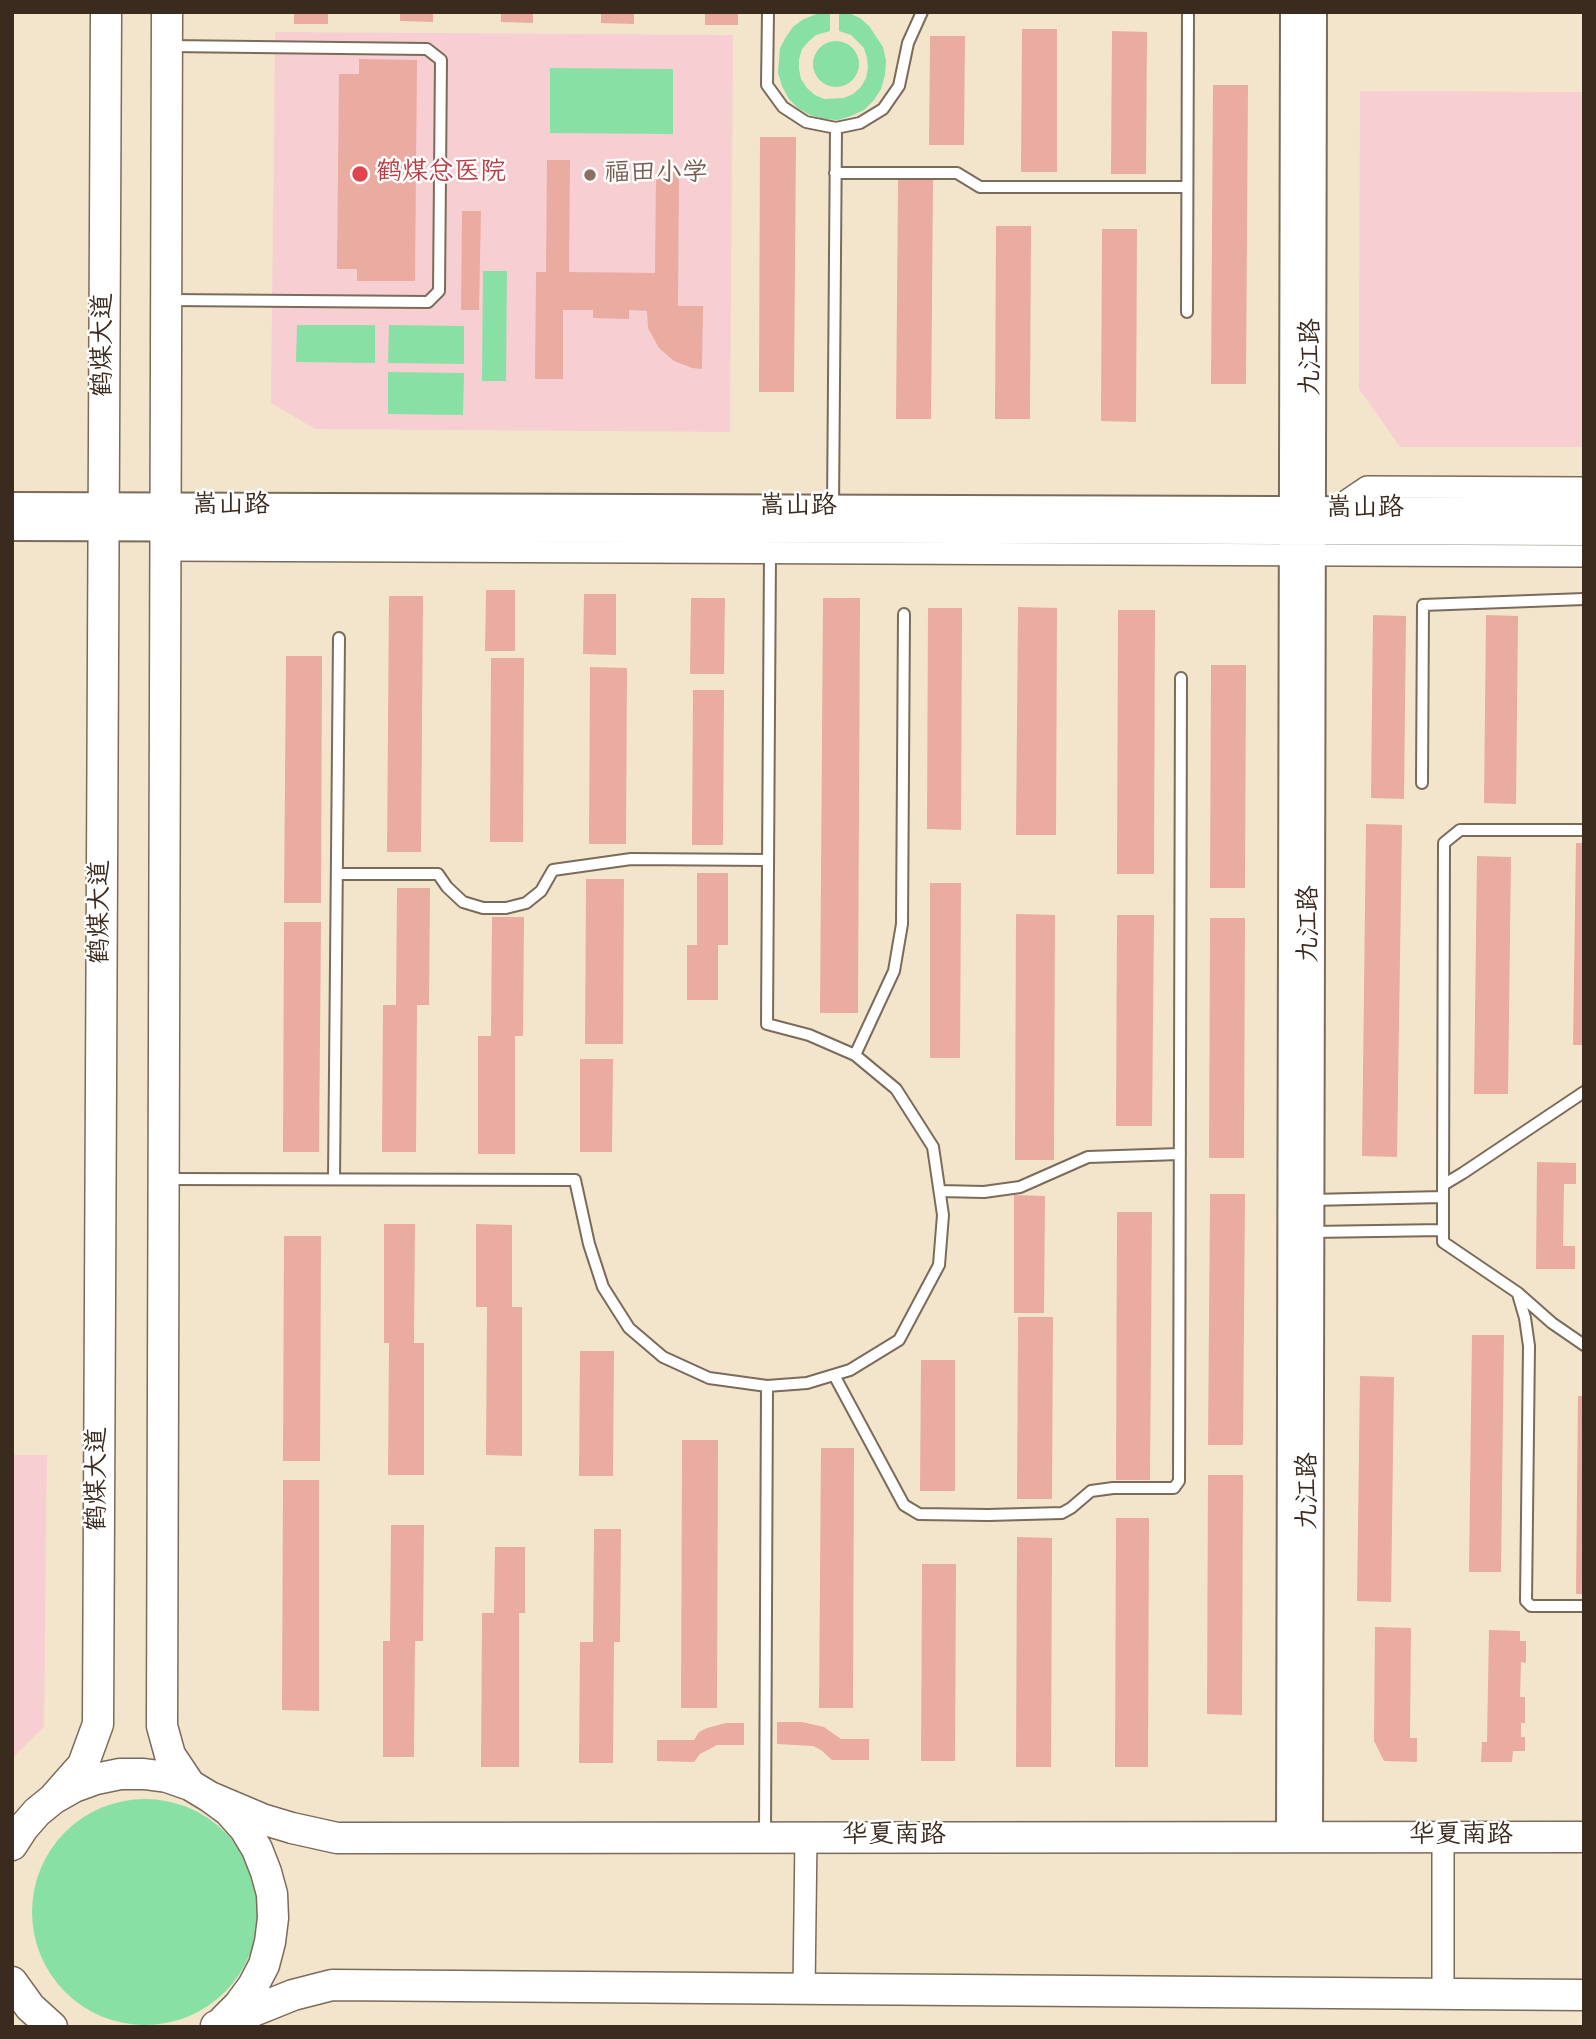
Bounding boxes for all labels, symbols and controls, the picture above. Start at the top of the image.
place label: 鹤煤总医院 [376,158,506,190]
place label: 福田小学 [604,159,708,191]
marker: 鹤煤总医院 [350,164,370,184]
marker: 福田小学 [582,167,598,183]
street label: 鹤煤大道 [89,293,121,397]
street label: 九江路 [1297,318,1329,396]
street label: 嵩山路 [192,491,270,523]
street label: 嵩山路 [759,492,837,524]
street label: 嵩山路 [1326,494,1404,526]
street label: 鹤煤大道 [86,860,118,964]
street label: 九江路 [1295,885,1327,963]
street label: 鹤煤大道 [83,1427,115,1531]
street label: 九江路 [1294,1452,1326,1530]
street label: 华夏南路 [842,1821,946,1853]
street label: 华夏南路 [1409,1821,1513,1853]

